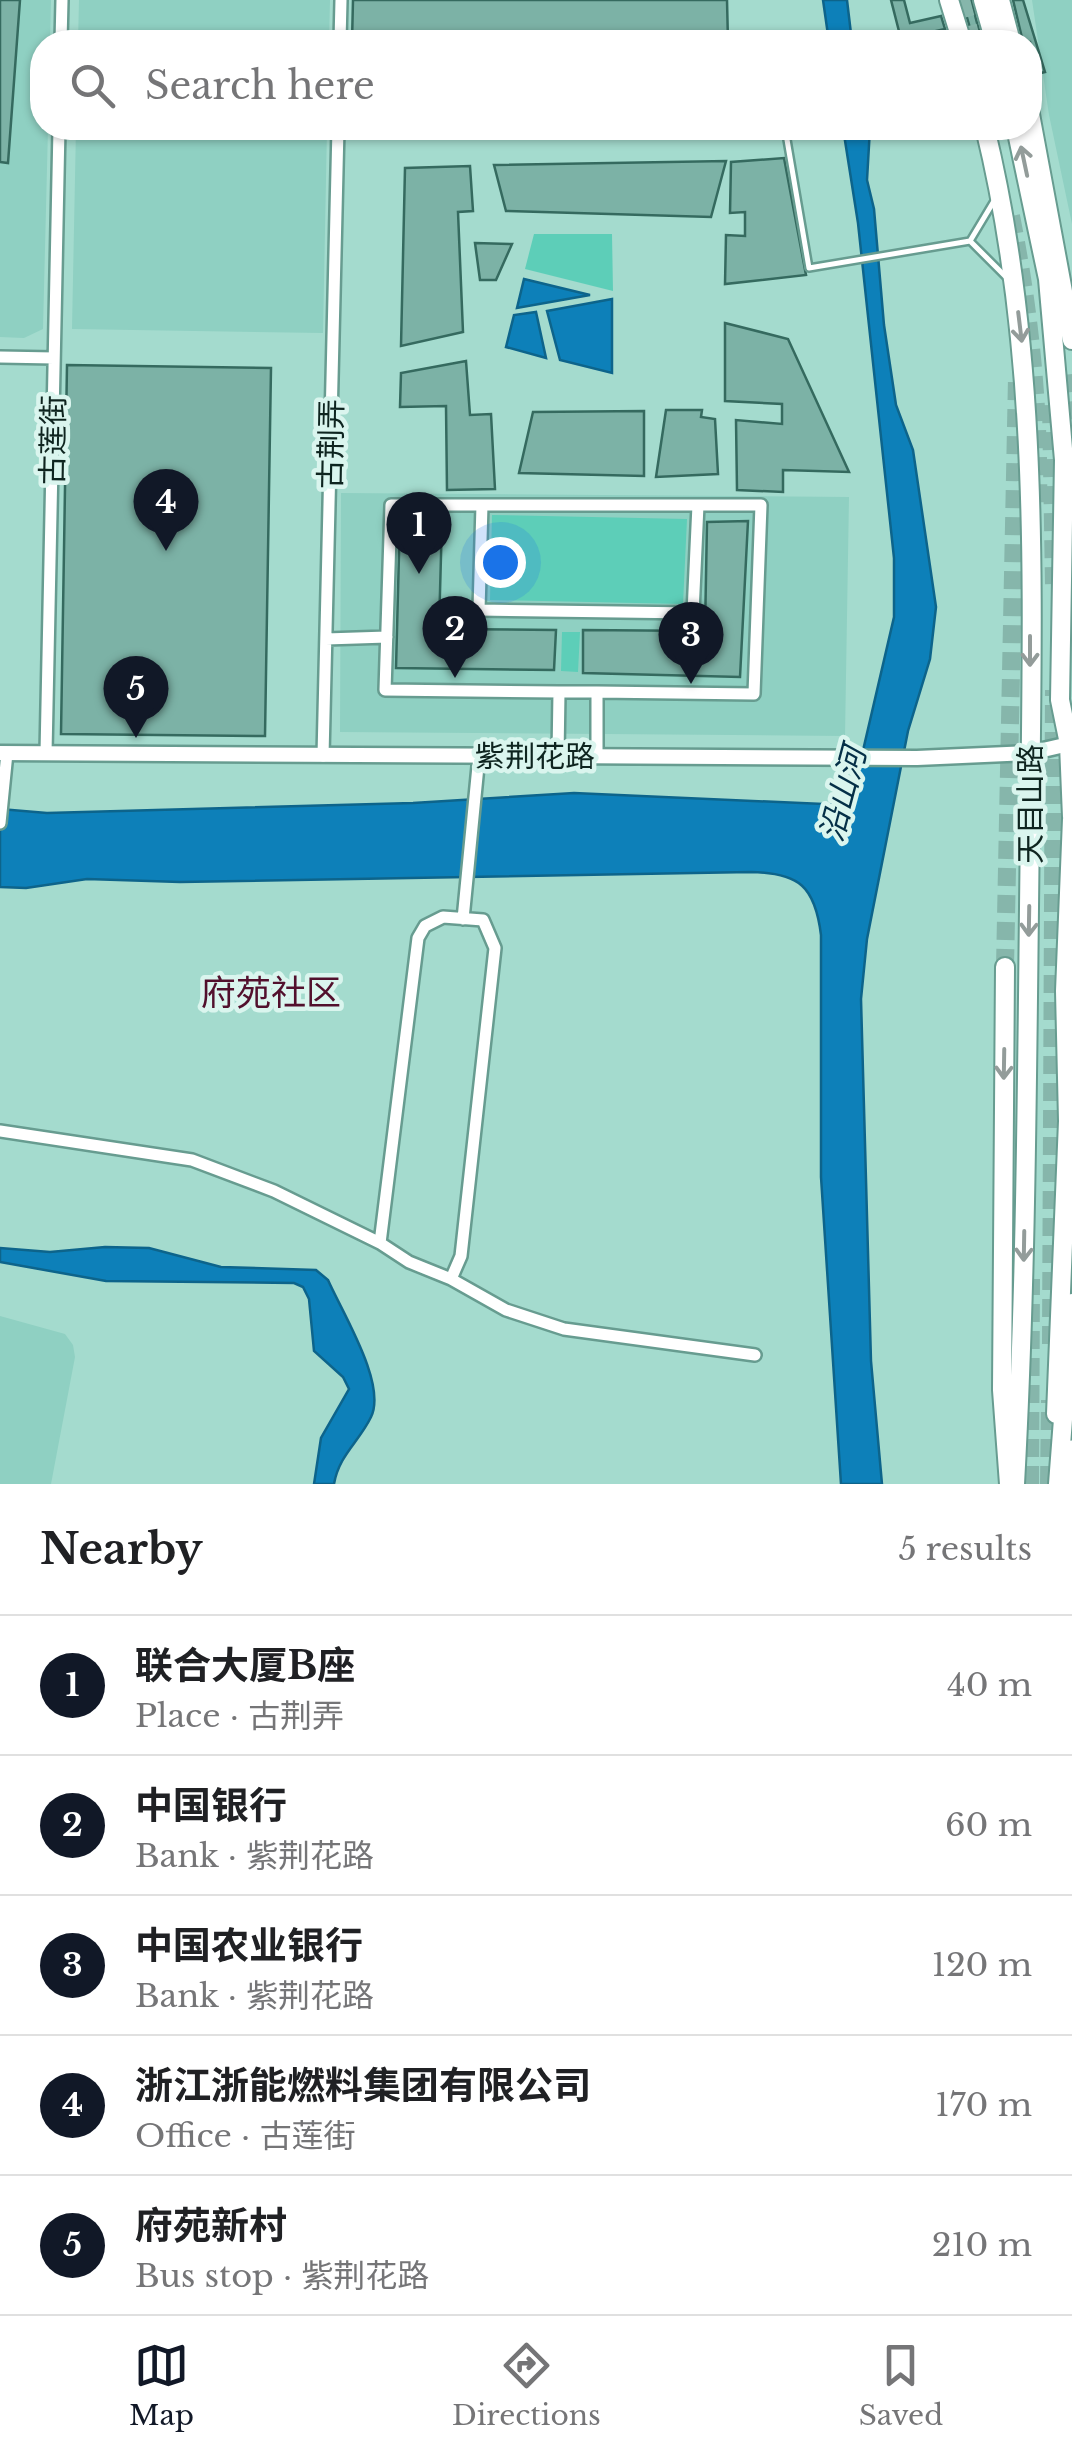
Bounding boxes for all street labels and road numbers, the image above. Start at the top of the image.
street label: 古莲街 [34,395,72,485]
street label: 古荆弄 [312,399,350,489]
street label: 紫荆花路 [475,738,595,775]
street label: 天目山路 [1012,744,1049,864]

